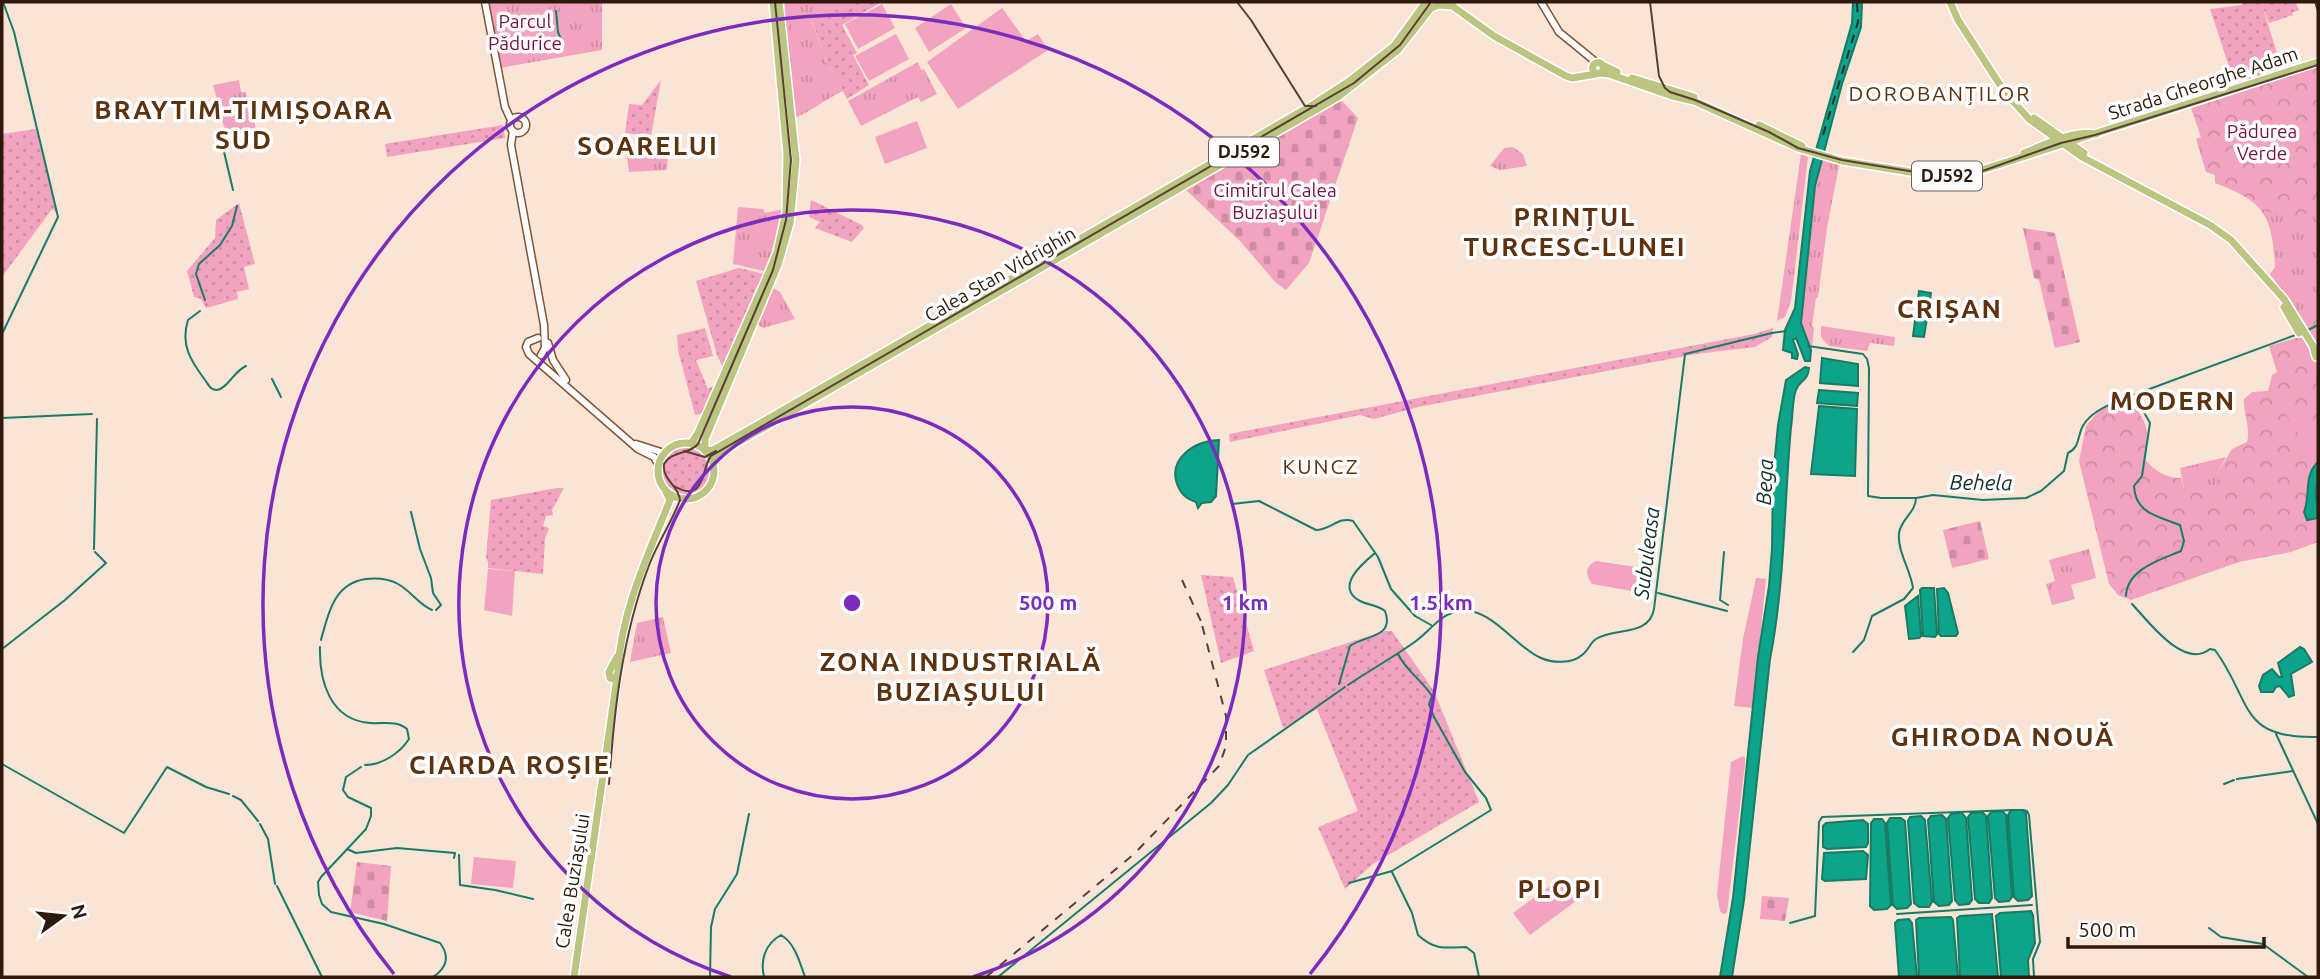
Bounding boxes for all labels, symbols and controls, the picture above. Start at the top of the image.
park label: Parcul Pădurice [488,10,562,54]
street label: Strada Gheorghe Adam [2105,42,2301,124]
district label: DOROBANȚILOR [1849,81,2031,105]
district label: BRAYTIM-TIMIȘOARA SUD [94,95,394,154]
park label: Pădurea Verde [2227,120,2297,164]
district label: SOARELUI [577,131,719,160]
road number: DJ592 [1209,138,1279,167]
road number: DJ592 [1912,162,1982,190]
park label: Cimitirul Calea Buziașului [1213,179,1337,223]
district label: PRINȚUL TURCESC-LUNEI [1463,202,1687,261]
street label: Calea Stan Vidrighin [921,222,1079,326]
district label: CRIȘAN [1897,294,2003,324]
district label: MODERN [2110,386,2236,415]
district label: KUNCZ [1282,454,1360,478]
water label: Bega [1751,458,1777,506]
water label: Behela [1949,469,2013,495]
water label: Subuleasa [1628,505,1664,601]
text: 500 m [1019,590,1077,614]
text: 1 km [1222,590,1268,614]
text: 1.5 km [1409,590,1473,614]
centre of rings [840,591,864,615]
district label: ZONA INDUSTRIALĂ BUZIAȘULUI [820,647,1102,707]
district label: GHIRODA NOUĂ [1891,722,2115,751]
district label: CIARDA ROȘIE [409,750,611,780]
street label: Calea Buziașului [550,812,594,950]
district label: PLOPI [1518,874,1602,903]
north arrow [28,881,98,951]
text: N [67,902,92,921]
scale bar [2068,906,2264,950]
text: 500 m [2078,917,2136,941]

